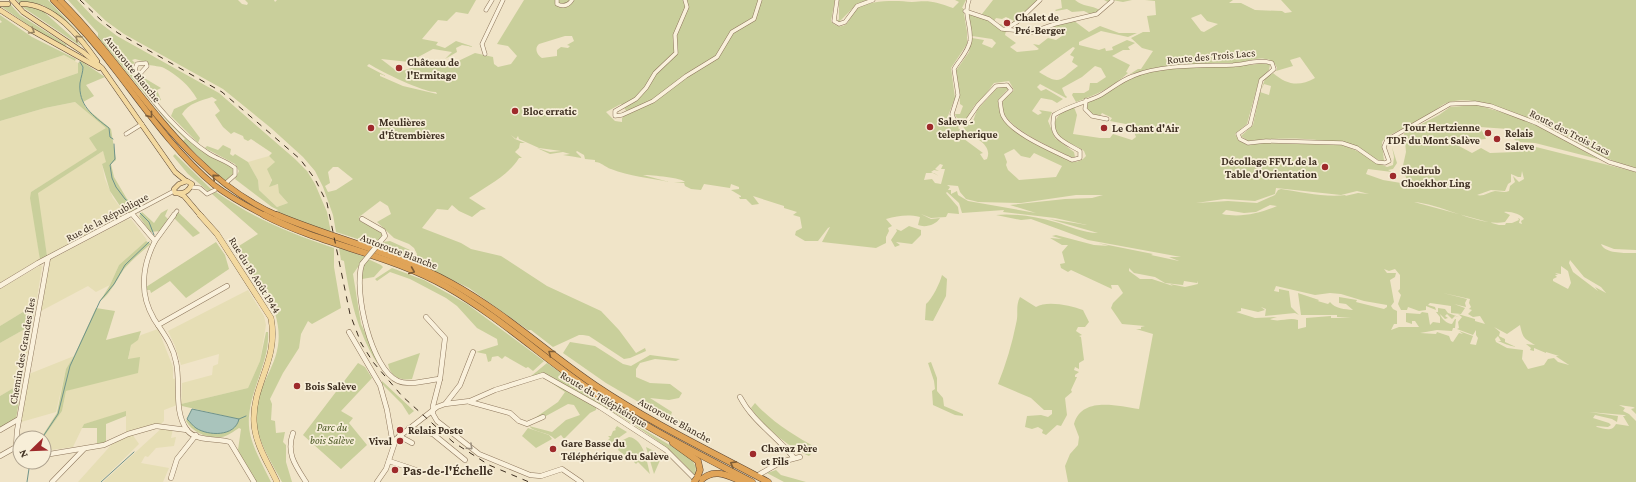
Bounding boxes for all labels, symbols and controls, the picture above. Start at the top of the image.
place label: Chalet de Pré-Berger [1015,11,1066,36]
marker: Chalet de Pré-Berger [1002,18,1012,28]
one-way arrow [28,27,35,34]
street label: Autoroute Blanche [103,34,163,105]
one-way arrow [75,35,83,43]
street label: Route des Trois Lacs [1166,46,1256,66]
place label: Château de l'Ermitage [407,56,459,81]
marker: Château de l'Ermitage [394,63,404,73]
place label: Bloc erratic [523,105,577,117]
marker: Bloc erratic [510,106,520,116]
street label: Route des Trois Lacs [1528,107,1612,157]
one-way arrow [146,111,153,118]
place label: Saleve - telepherique [938,115,998,140]
place label: Meulières d'Étrembières [379,116,445,141]
place label: Tour Hertzienne TDF du Mont Salève [1386,121,1480,146]
marker: Saleve - telepherique [925,122,935,132]
place label: Le Chant d'Air [1112,122,1180,134]
marker: Meulières d'Étrembières [366,123,376,133]
marker: Le Chant d'Air [1099,123,1109,133]
place label: Relais Saleve [1505,127,1534,152]
marker: Tour Hertzienne TDF du Mont Salève [1483,128,1493,138]
marker: Relais Saleve [1492,134,1502,144]
place label: Décollage FFVL de la Table d'Orientation [1221,155,1318,180]
marker: Décollage FFVL de la Table d'Orientation [1320,162,1330,172]
place label: Shedrub Choekhor Ling [1401,164,1471,189]
marker: Shedrub Choekhor Ling [1388,171,1398,181]
one-way arrow [212,175,219,182]
street label: Rue de la République [64,190,151,245]
street label: Autoroute Blanche [359,231,439,271]
street label: Rue du 18 Août 1944 [227,235,284,316]
one-way arrow [408,266,416,274]
street label: Chemin des Grandes Îles [7,297,37,405]
one-way arrow [548,350,555,357]
street label: Route du Téléphérique [558,368,650,431]
place label: Bois Salève [305,380,356,392]
marker: Bois Salève [292,381,302,391]
street label: Autoroute Blanche [636,395,714,445]
park label: Parc du bois Salève [310,421,355,446]
place label: Relais Poste [408,424,463,436]
marker: Relais Poste [395,425,405,435]
north arrow [12,430,52,470]
place label: Vival [368,435,393,447]
marker: Vival [395,436,405,446]
place label: Gare Basse du Téléphérique du Salève [561,437,669,462]
one-way arrow [465,442,472,449]
place label: Chavaz Père et Fils [761,442,817,467]
marker: Gare Basse du Téléphérique du Salève [548,444,558,454]
text: N [16,448,30,460]
marker: Chavaz Père et Fils [748,449,758,459]
one-way arrow [730,461,737,468]
place label: Pas-de-l'Échelle [403,463,493,478]
marker: Pas-de-l'Échelle [390,465,400,475]

